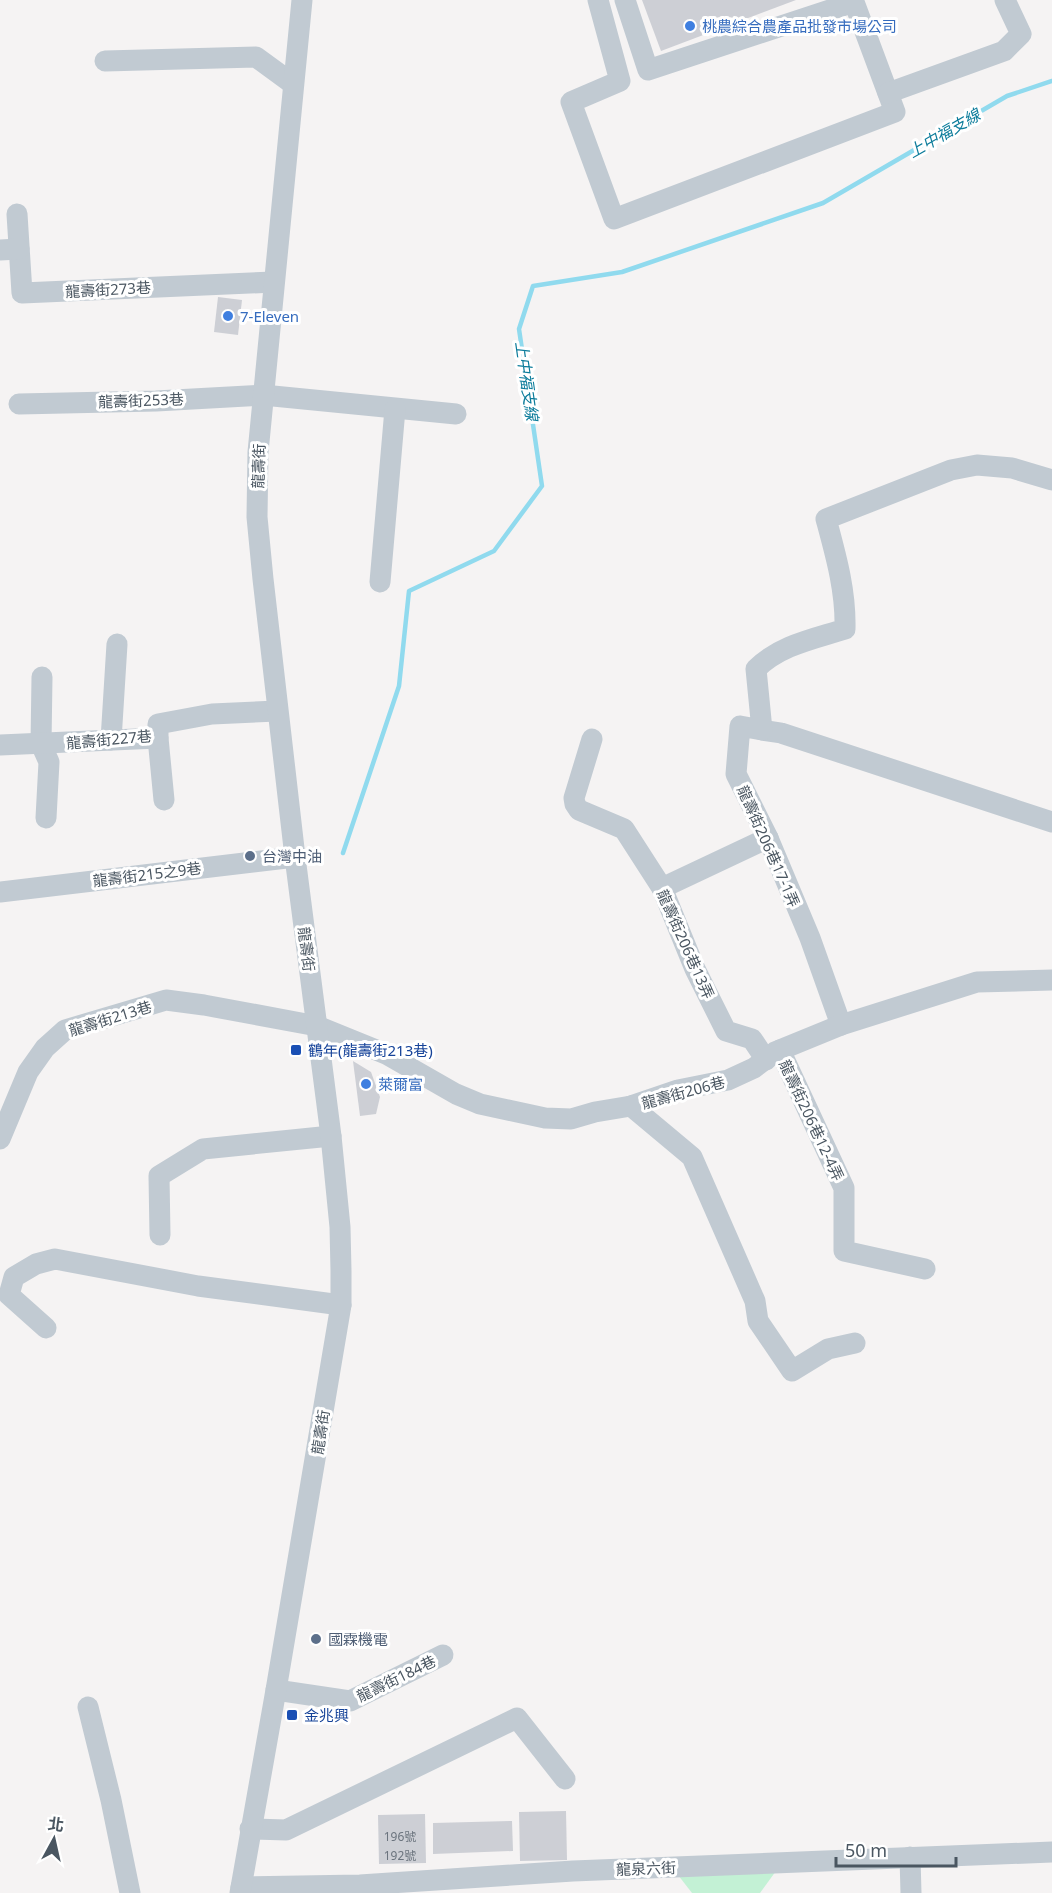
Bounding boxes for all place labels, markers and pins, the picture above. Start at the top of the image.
place label: 桃農綜合農產品批發市場公司 [702,16,897,36]
marker: 桃農綜合農產品批發市場公司 [683,19,697,33]
place label: 7-Eleven [240,306,299,326]
marker: 7-Eleven [221,309,235,323]
place label: 台灣中油 [262,846,322,866]
marker: 台灣中油 [243,849,257,863]
place label: 鶴年(龍壽街213巷) [308,1040,433,1060]
marker: 鶴年(龍壽街213巷) [289,1043,303,1057]
place label: 萊爾富 [378,1074,423,1094]
marker: 萊爾富 [359,1077,373,1091]
place label: 國霖機電 [328,1629,388,1649]
marker: 國霖機電 [309,1632,323,1646]
place label: 金兆興 [304,1705,349,1725]
marker: 金兆興 [285,1708,299,1722]

